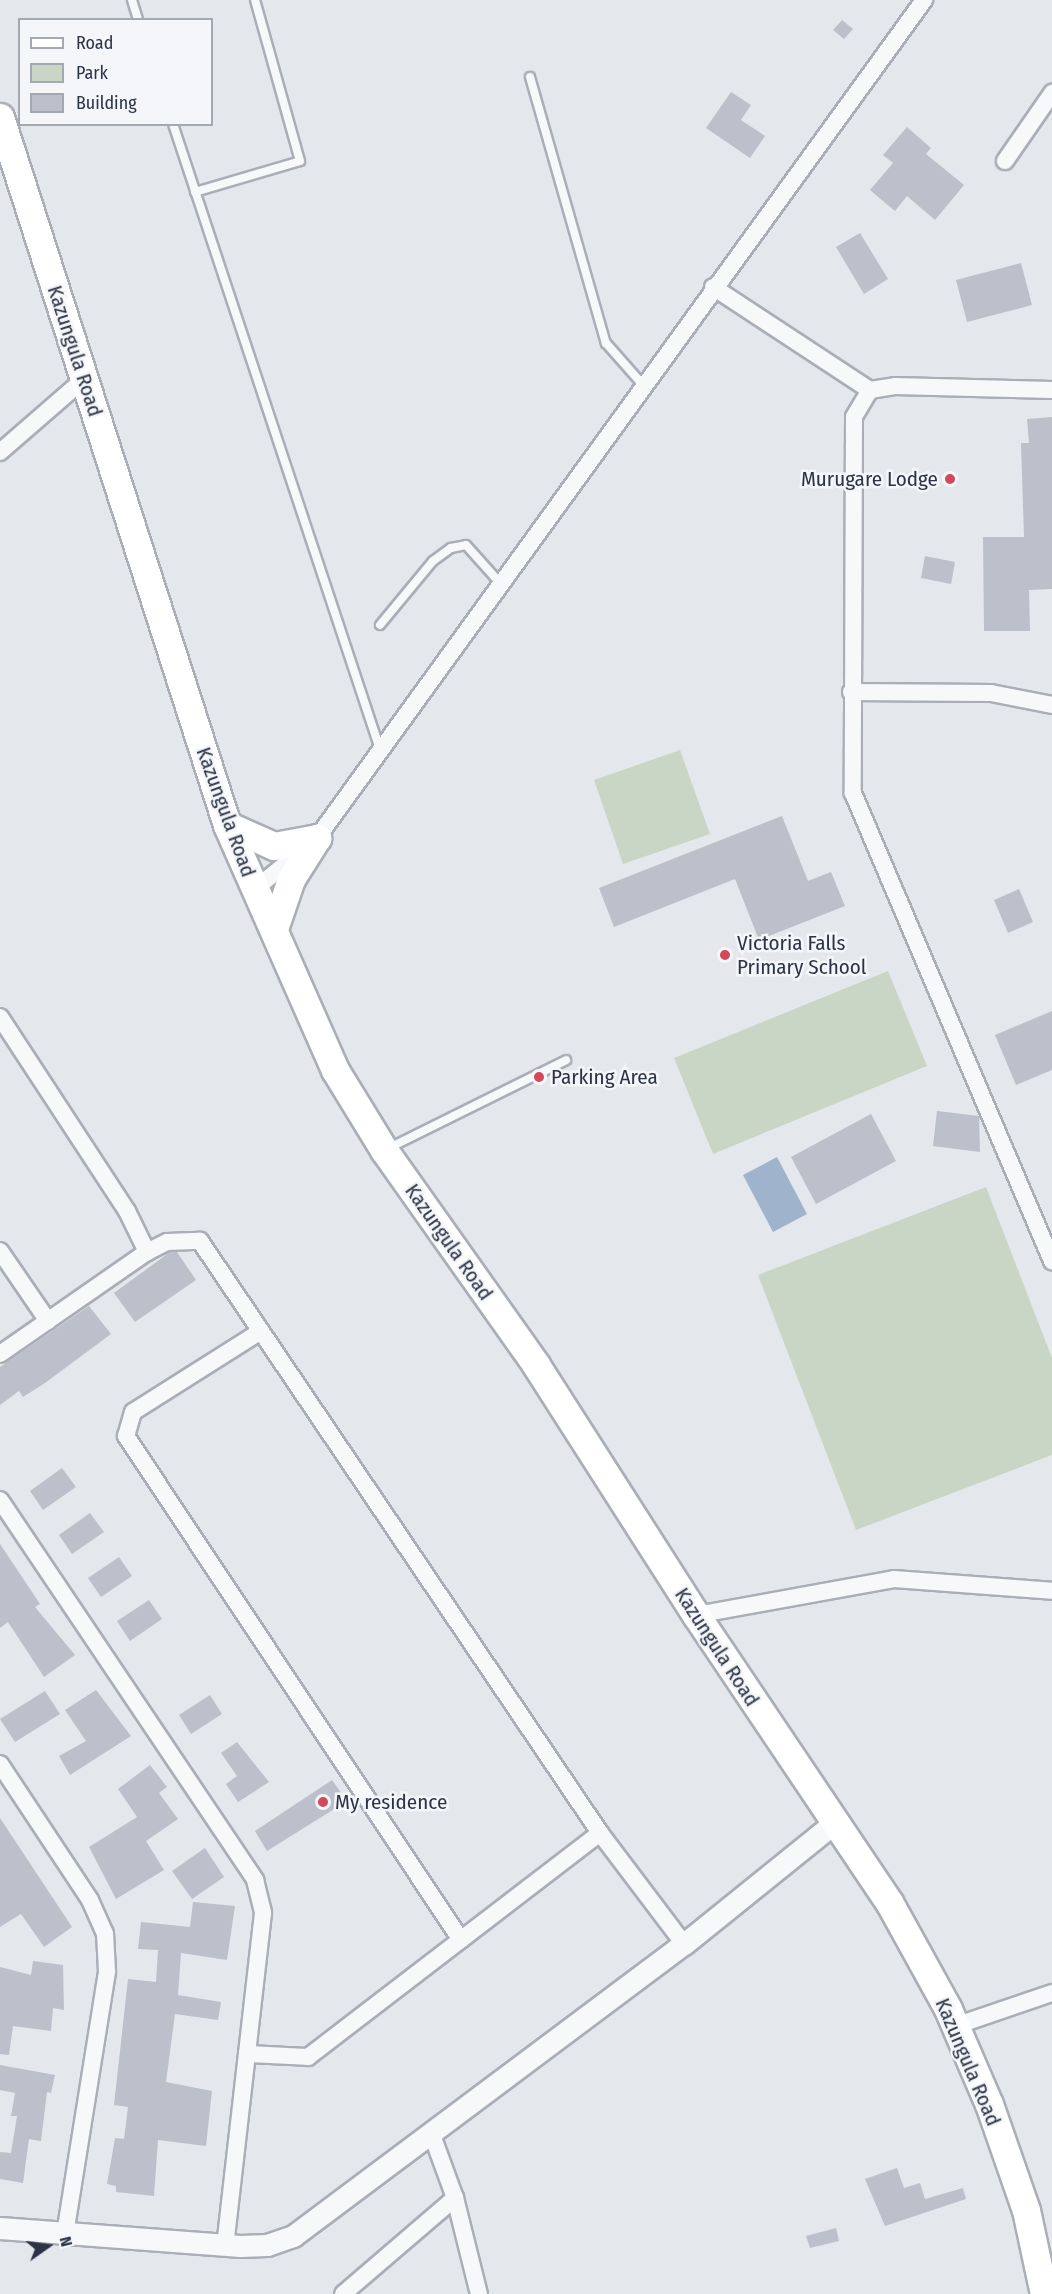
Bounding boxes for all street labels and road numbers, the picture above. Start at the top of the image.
street label: Kazungula Road [42,282,108,420]
street label: Kazungula Road [191,744,261,880]
street label: Kazungula Road [400,1179,498,1305]
street label: Kazungula Road [669,1583,765,1711]
street label: Kazungula Road [930,1994,1006,2130]

